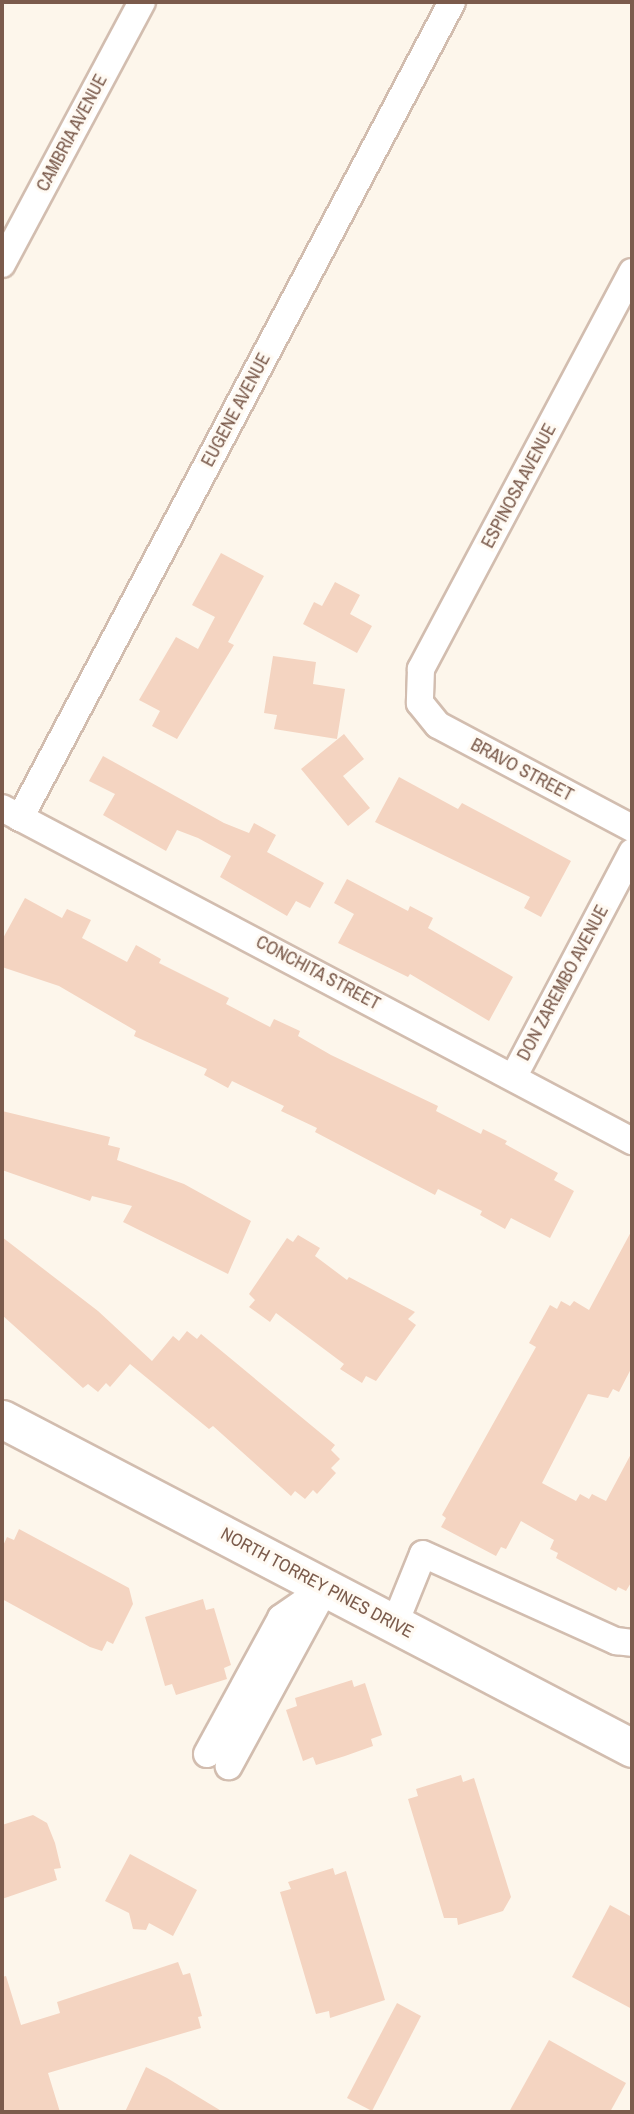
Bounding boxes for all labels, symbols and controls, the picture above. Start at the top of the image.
street label: CAMBRIA AVENUE [32,70,112,196]
street label: EUGENE AVENUE [197,349,275,471]
street label: ESPINOSA AVENUE [477,419,561,553]
street label: BRAVO STREET [467,734,577,806]
street label: DON ZAREMBO AVENUE [513,901,613,1065]
street label: CONCHITA STREET [252,931,384,1015]
street label: NORTH TORREY PINES DRIVE [217,1523,417,1643]

